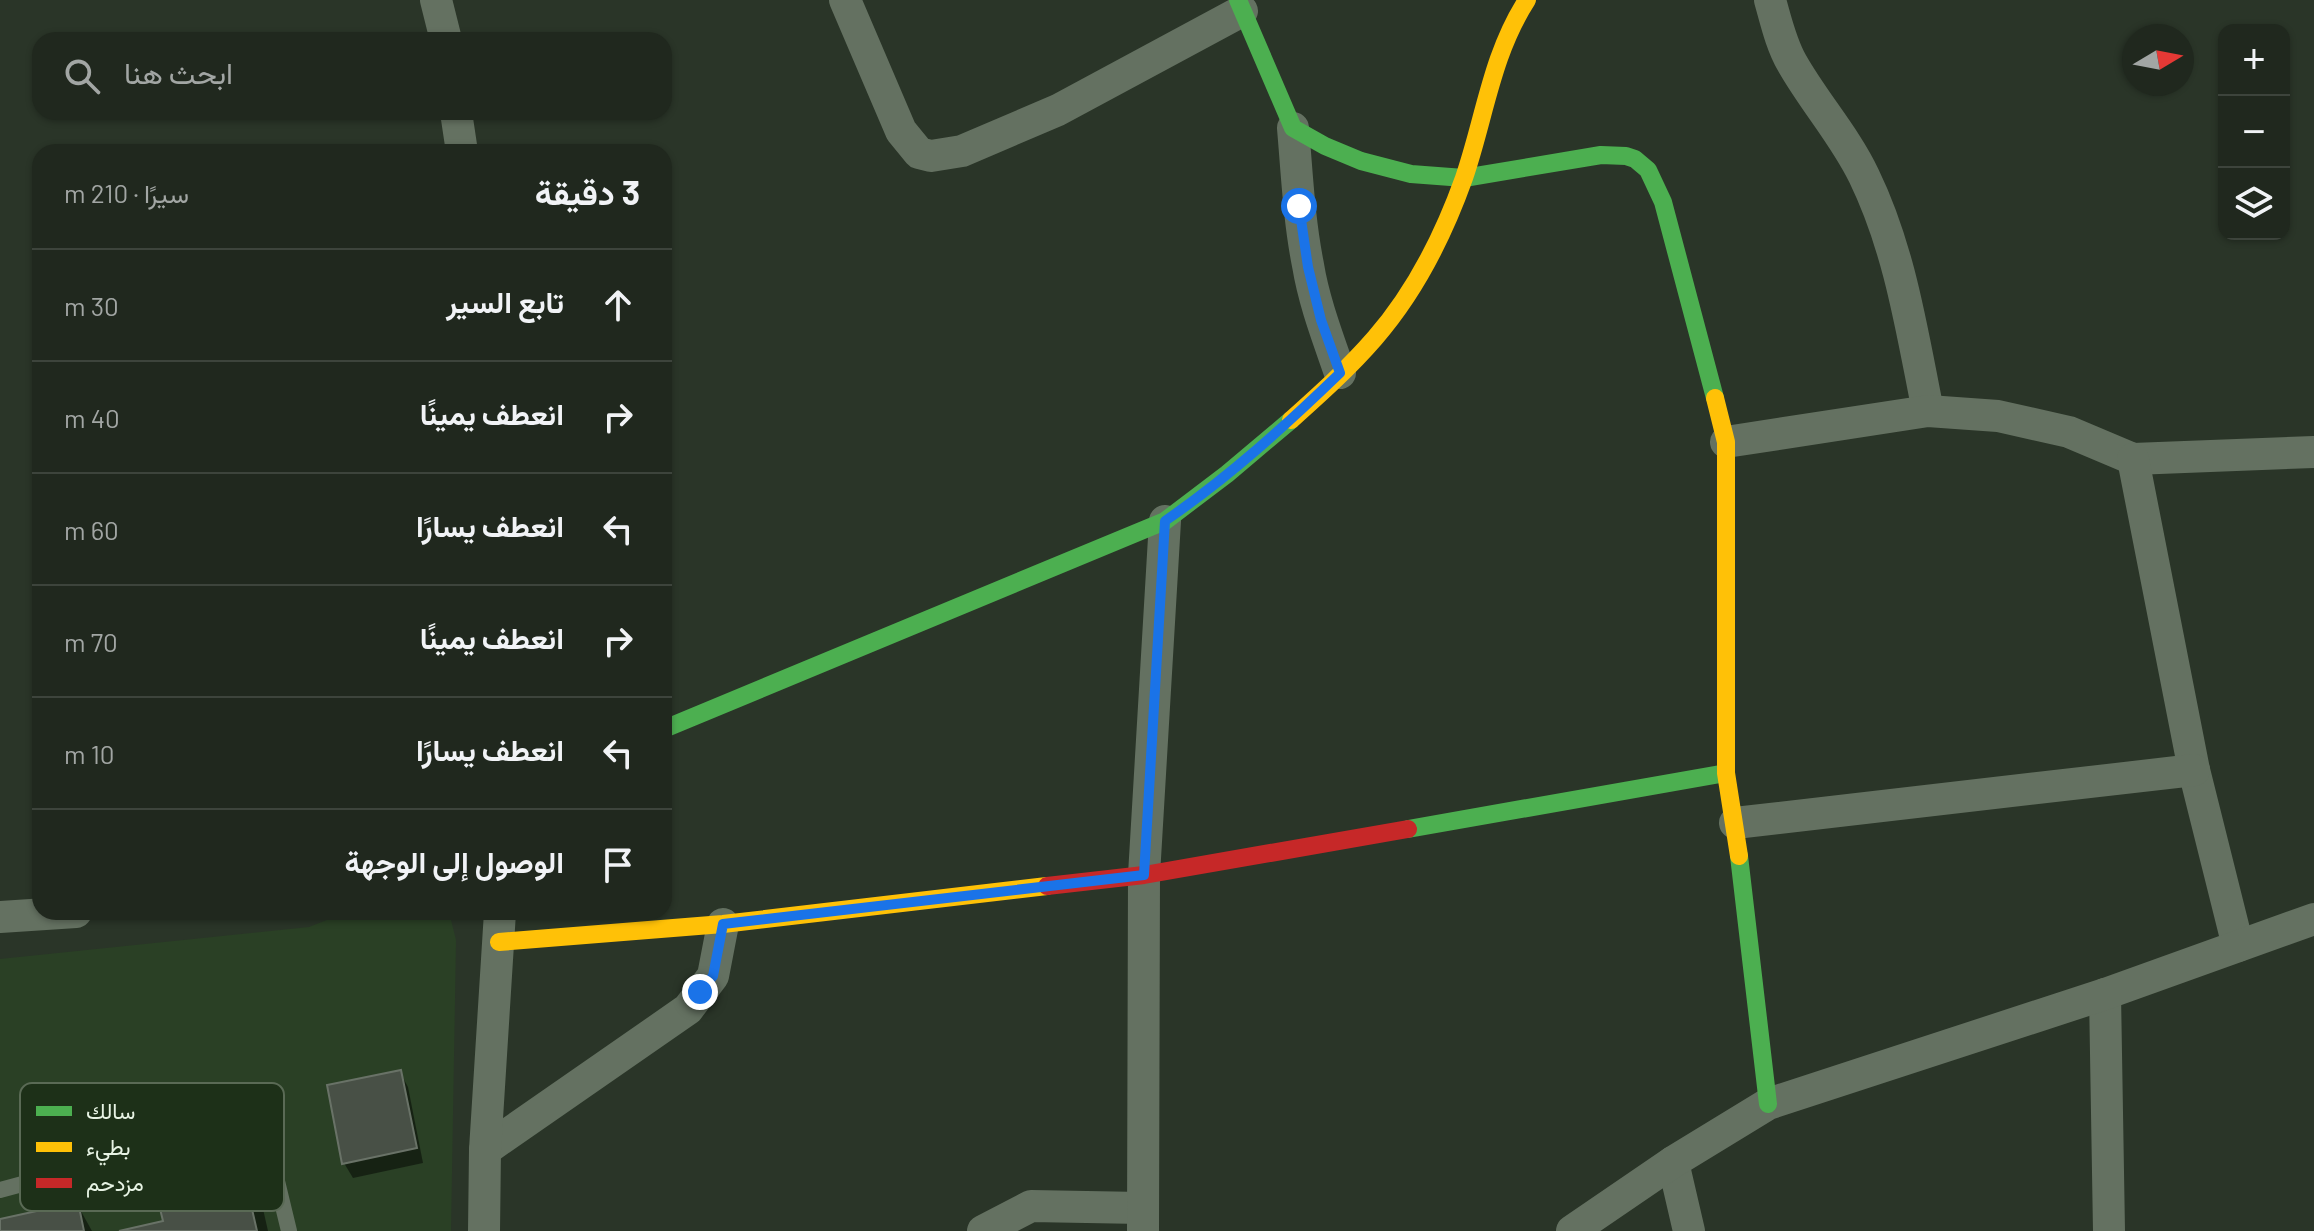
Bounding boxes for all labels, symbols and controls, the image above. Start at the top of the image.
north arrow [2122,24,2194,96]
map controls [2218,24,2290,240]
button: + [2218,24,2290,96]
search box [32,32,672,120]
icon: search [60,54,104,98]
text: ابحث هنا [124,54,233,90]
button: − [2218,96,2290,168]
button: layers [2218,168,2290,240]
text: 3 دقيقة [535,171,640,212]
text: سيرًا · 210 m [64,177,189,208]
route start [1281,188,1317,224]
text: تابع السير [446,283,564,319]
icon: ahead [596,283,640,327]
text: 30 m [64,290,119,321]
text: انعطف يمينًا [420,395,564,431]
icon: right [596,395,640,439]
text: 40 m [64,402,120,433]
text: انعطف يسارًا [416,507,564,543]
icon: left [596,507,640,551]
text: 60 m [64,514,119,545]
text: انعطف يمينًا [420,619,564,655]
icon: right [596,619,640,663]
text: 70 m [64,626,118,657]
text: انعطف يسارًا [416,731,564,767]
icon: left [596,731,640,775]
text: 10 m [64,738,115,769]
text: الوصول إلى الوجهة [345,843,564,879]
icon: arrive [596,843,640,887]
route end [682,974,718,1010]
legend [20,1083,284,1211]
text: سالك [86,1097,135,1123]
text: بطيء [86,1133,131,1166]
text: مزدحم [86,1169,144,1198]

